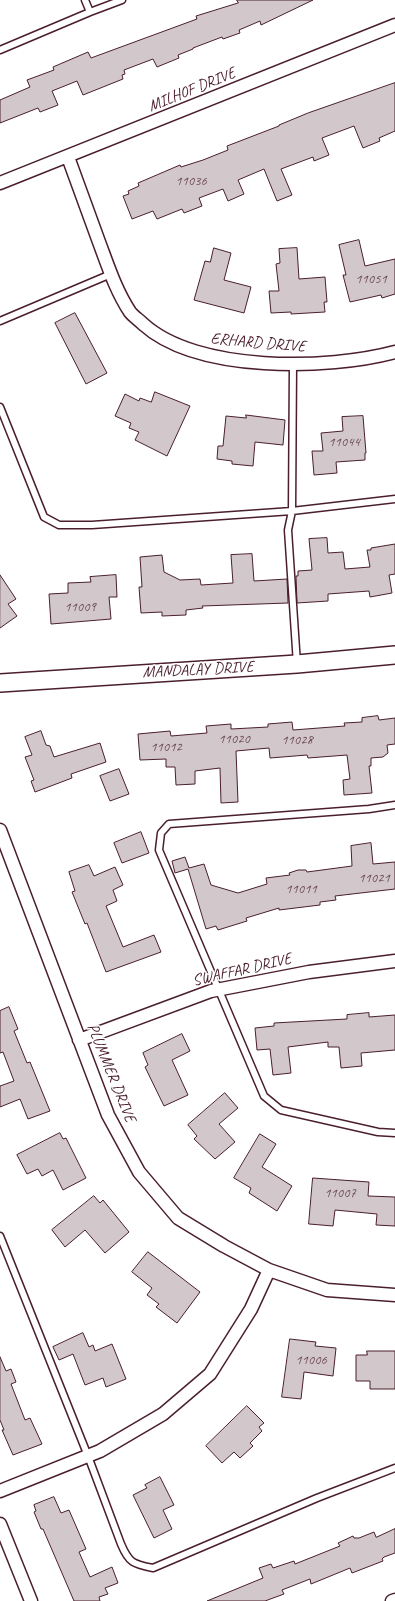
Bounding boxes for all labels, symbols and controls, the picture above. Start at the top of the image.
street label: MILHOF DRIVE [146,64,238,116]
house number: 11036 [175,173,207,189]
house number: 11051 [355,271,387,287]
street label: ERHARD DRIVE [210,329,306,357]
house number: 11044 [328,434,360,450]
house number: 11009 [64,599,96,615]
street label: MANDALAY DRIVE [142,658,254,682]
house number: 11020 [218,731,250,747]
house number: 11028 [281,732,313,748]
house number: 11012 [150,739,182,755]
house number: 11021 [358,870,390,886]
house number: 11011 [285,881,317,897]
street label: SWAFFAR DRIVE [191,949,293,991]
street label: PLUMMER DRIVE [83,1021,139,1125]
house number: 11007 [324,1185,356,1201]
house number: 11006 [295,1352,327,1368]

